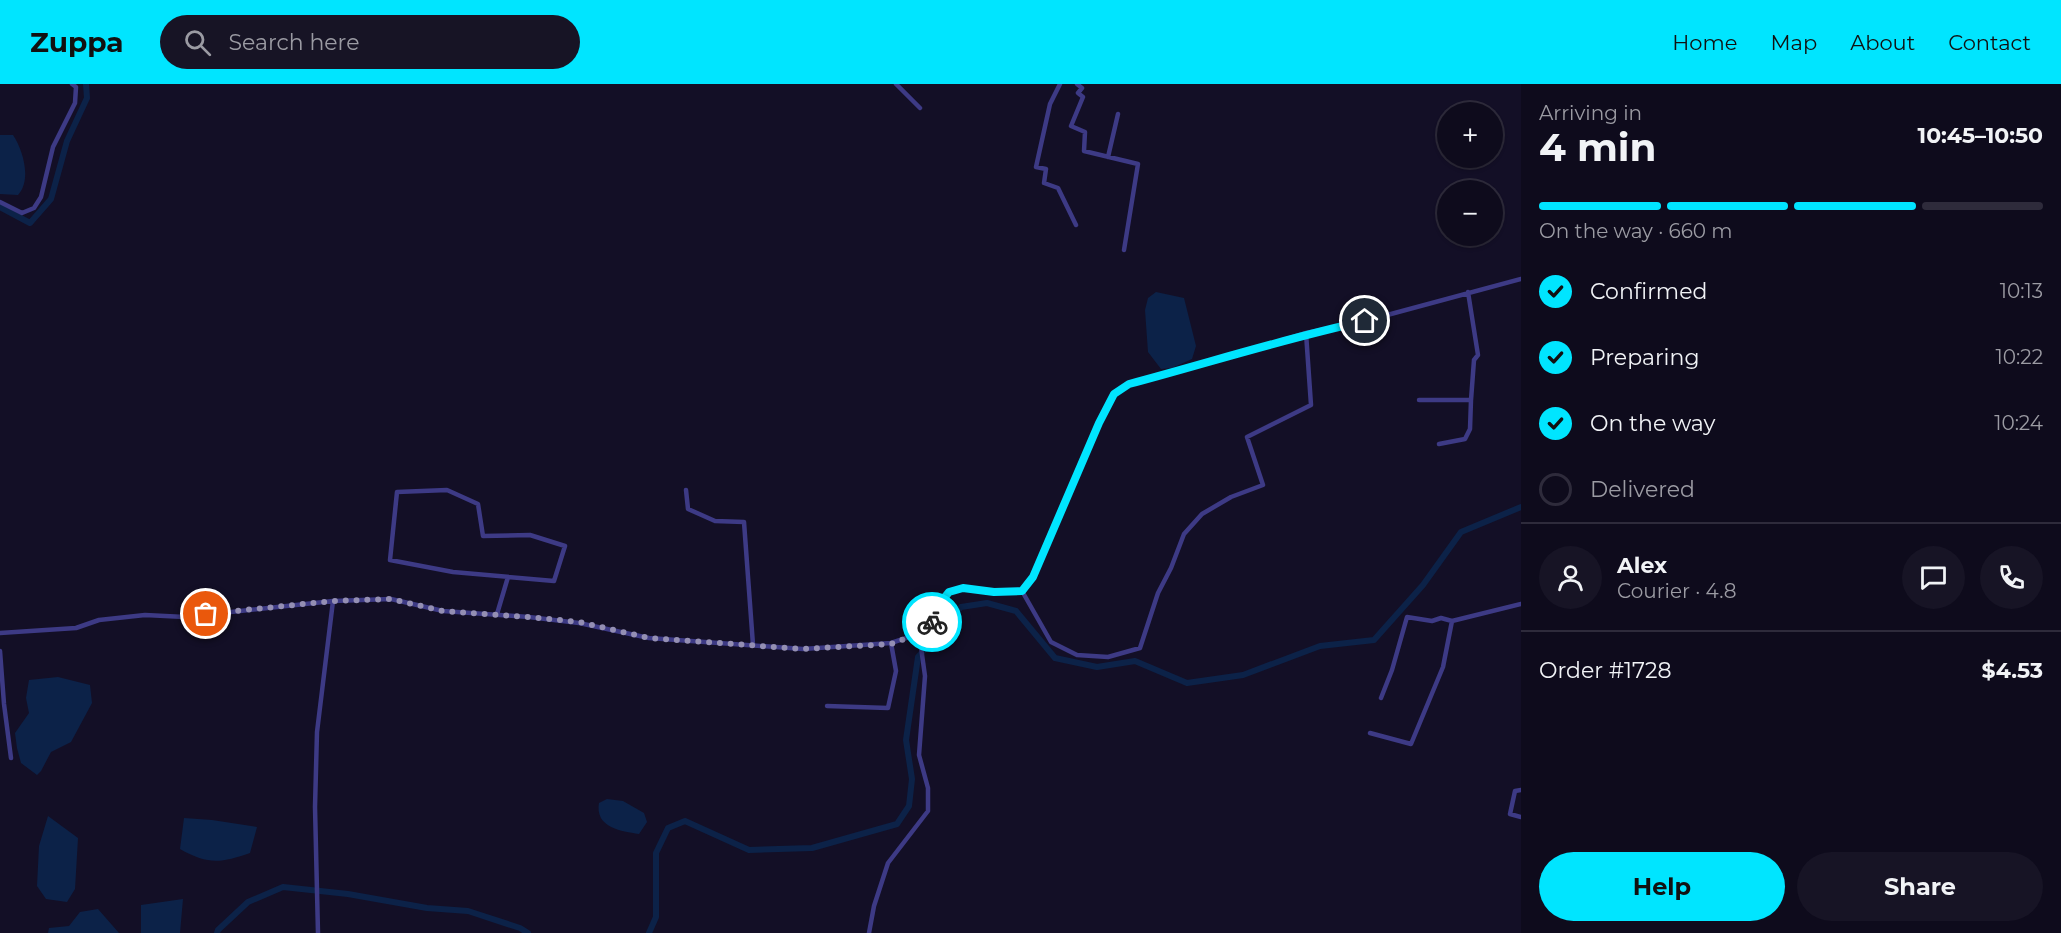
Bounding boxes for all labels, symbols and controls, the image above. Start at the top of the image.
search box [160,15,580,69]
text: Zuppa [30,25,124,59]
icon: search [181,26,214,59]
text: Search here [229,29,359,56]
text: Home [1672,30,1737,55]
text: Map [1770,30,1817,55]
text: About [1850,30,1915,55]
text: Contact [1948,30,2031,55]
text: Arriving in [1539,101,1642,125]
map controls [1437,102,1503,246]
button: + [1437,102,1503,168]
text: 10:45–10:50 [1918,122,2043,149]
text: 4 min [1539,123,1657,171]
button: − [1437,180,1503,246]
text: On the way · 660 m [1539,219,1733,243]
icon: check [1539,275,1572,308]
text: Confirmed [1590,278,1707,305]
text: 10:13 [2000,279,2043,303]
pin [1339,295,1390,346]
icon: home [1348,304,1381,337]
icon: check [1539,341,1572,374]
text: Preparing [1590,344,1699,371]
text: 10:22 [1996,345,2043,369]
icon: check [1539,407,1572,440]
text: On the way [1590,410,1715,437]
text: 10:24 [1994,411,2043,435]
text: Delivered [1590,476,1695,503]
button: person [1539,546,1602,609]
button: chat [1902,546,1965,609]
button: phone [1980,546,2043,609]
text: Alex [1617,552,1667,579]
text: Courier · 4.8 [1617,579,1736,603]
pin [180,588,231,639]
courier [902,592,962,652]
icon: bag [189,597,222,630]
icon: bike [916,606,949,639]
text: Order #1728 [1539,657,1672,684]
text: $4.53 [1981,657,2043,684]
button: Help [1539,852,1785,921]
button: Share [1797,852,2043,921]

